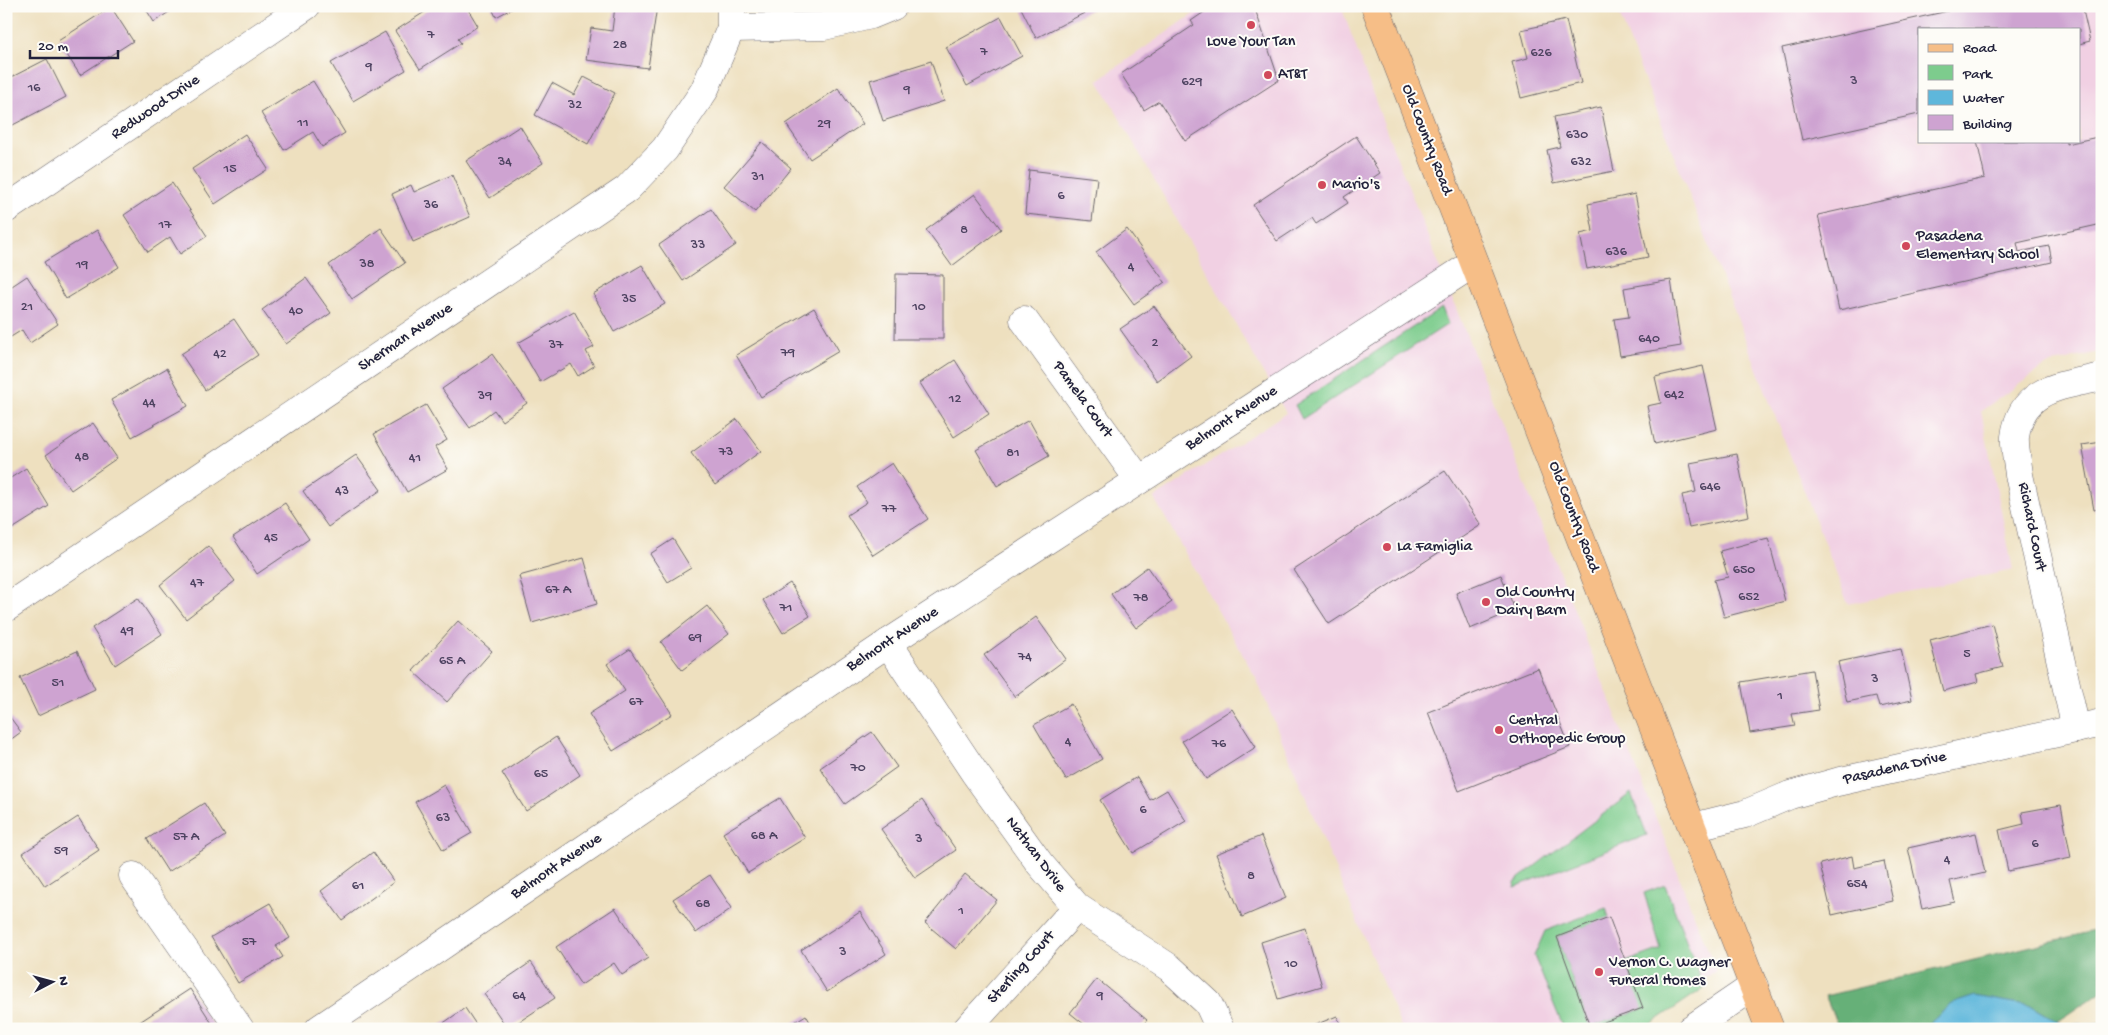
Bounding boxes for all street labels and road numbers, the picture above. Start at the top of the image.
street label: Redwood Drive [108,71,205,145]
street label: Old Country Road [1396,82,1456,200]
street label: Sherman Avenue [355,299,457,377]
street label: Pamela Court [1047,357,1117,443]
street label: Belmont Avenue [1182,382,1282,456]
street label: Old Country Road [1543,459,1603,577]
street label: Richard Court [2012,481,2050,575]
street label: Belmont Avenue [843,603,943,677]
street label: Pasadena Drive [1841,748,1949,790]
street label: Nathan Drive [1000,814,1070,897]
street label: Belmont Avenue [507,829,607,905]
street label: Sterling Court [984,926,1061,1009]

